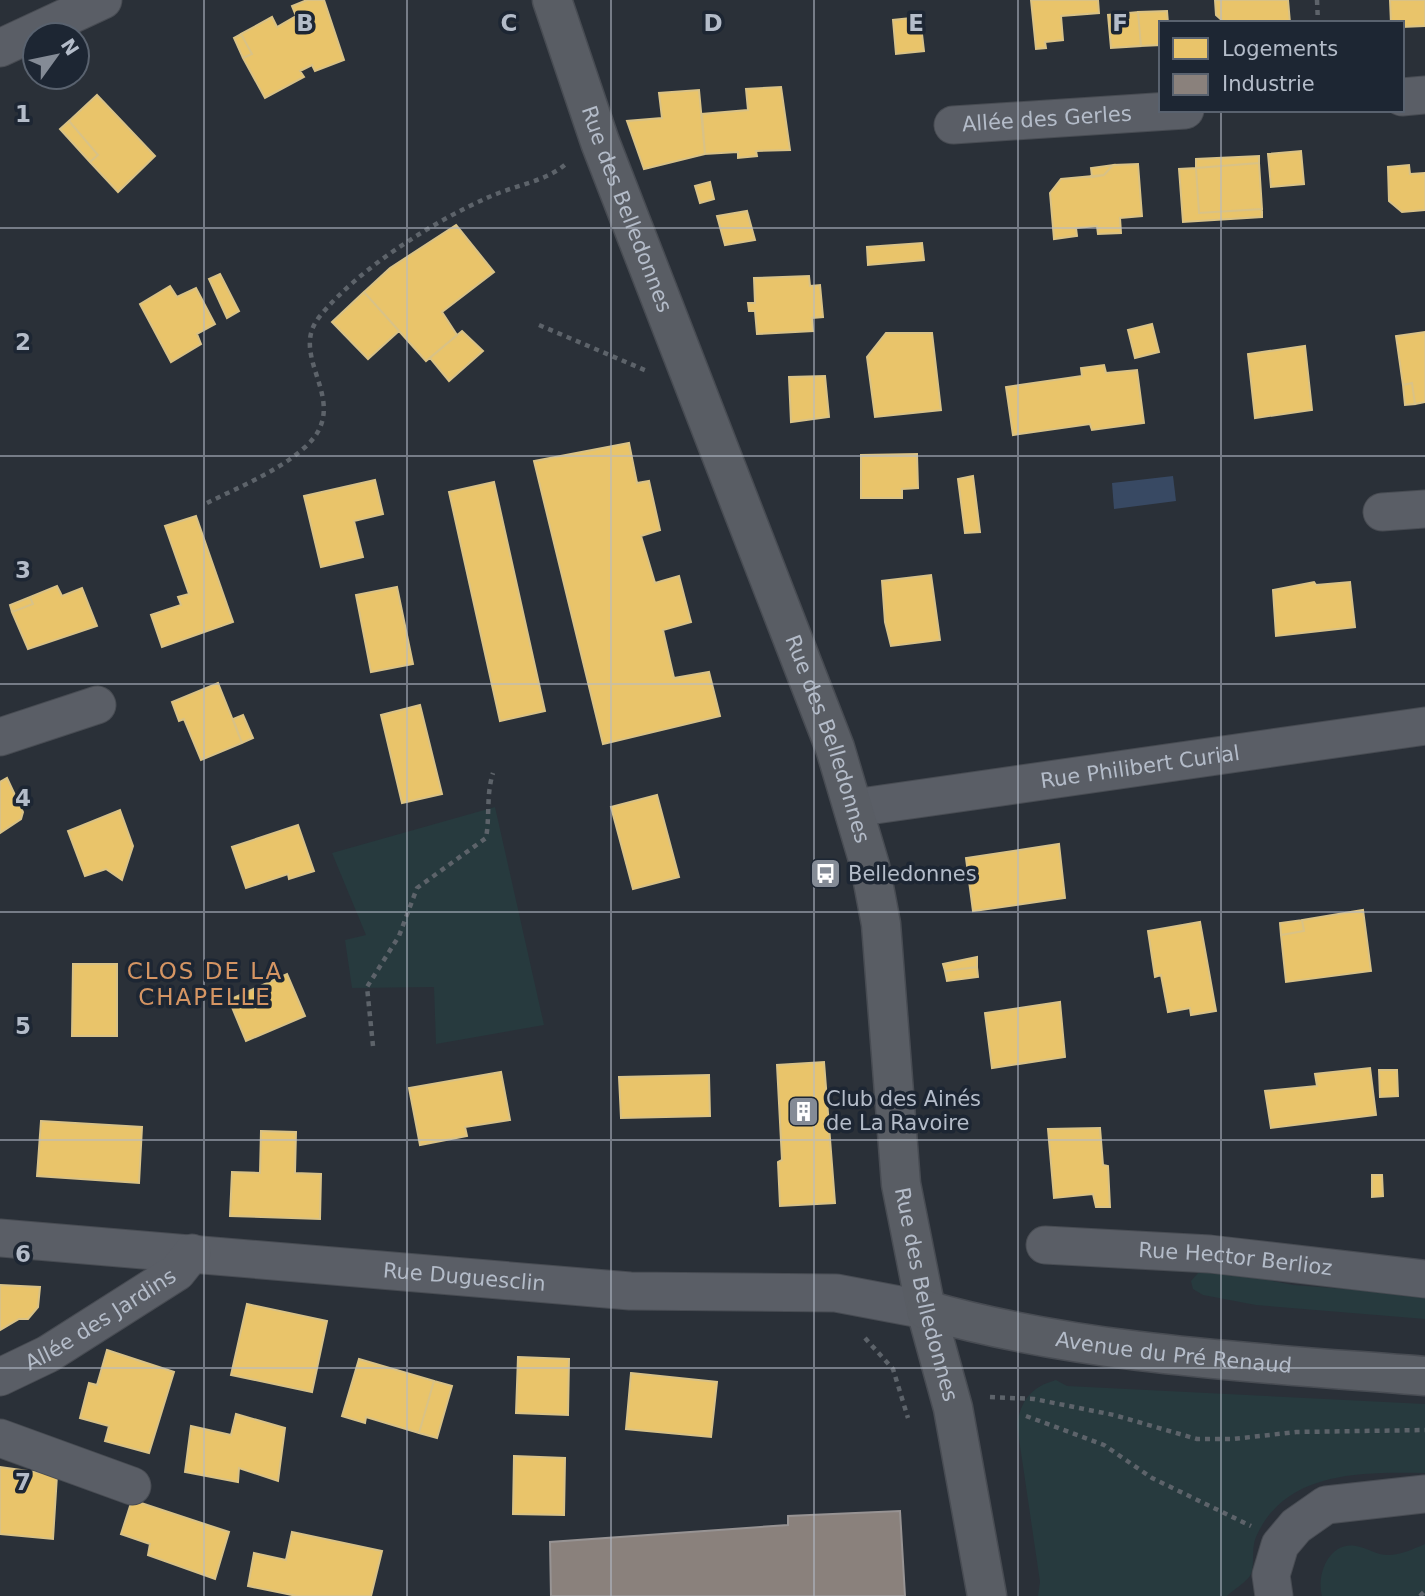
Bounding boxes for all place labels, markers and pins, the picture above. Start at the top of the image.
bus stop icon: Belledonnes [808,857,842,891]
place label: Belledonnes [848,862,977,886]
place label: Club des Ainés de La Ravoire [826,1087,981,1135]
building icon: Club des Ainés de La Ravoire [786,1094,820,1128]

